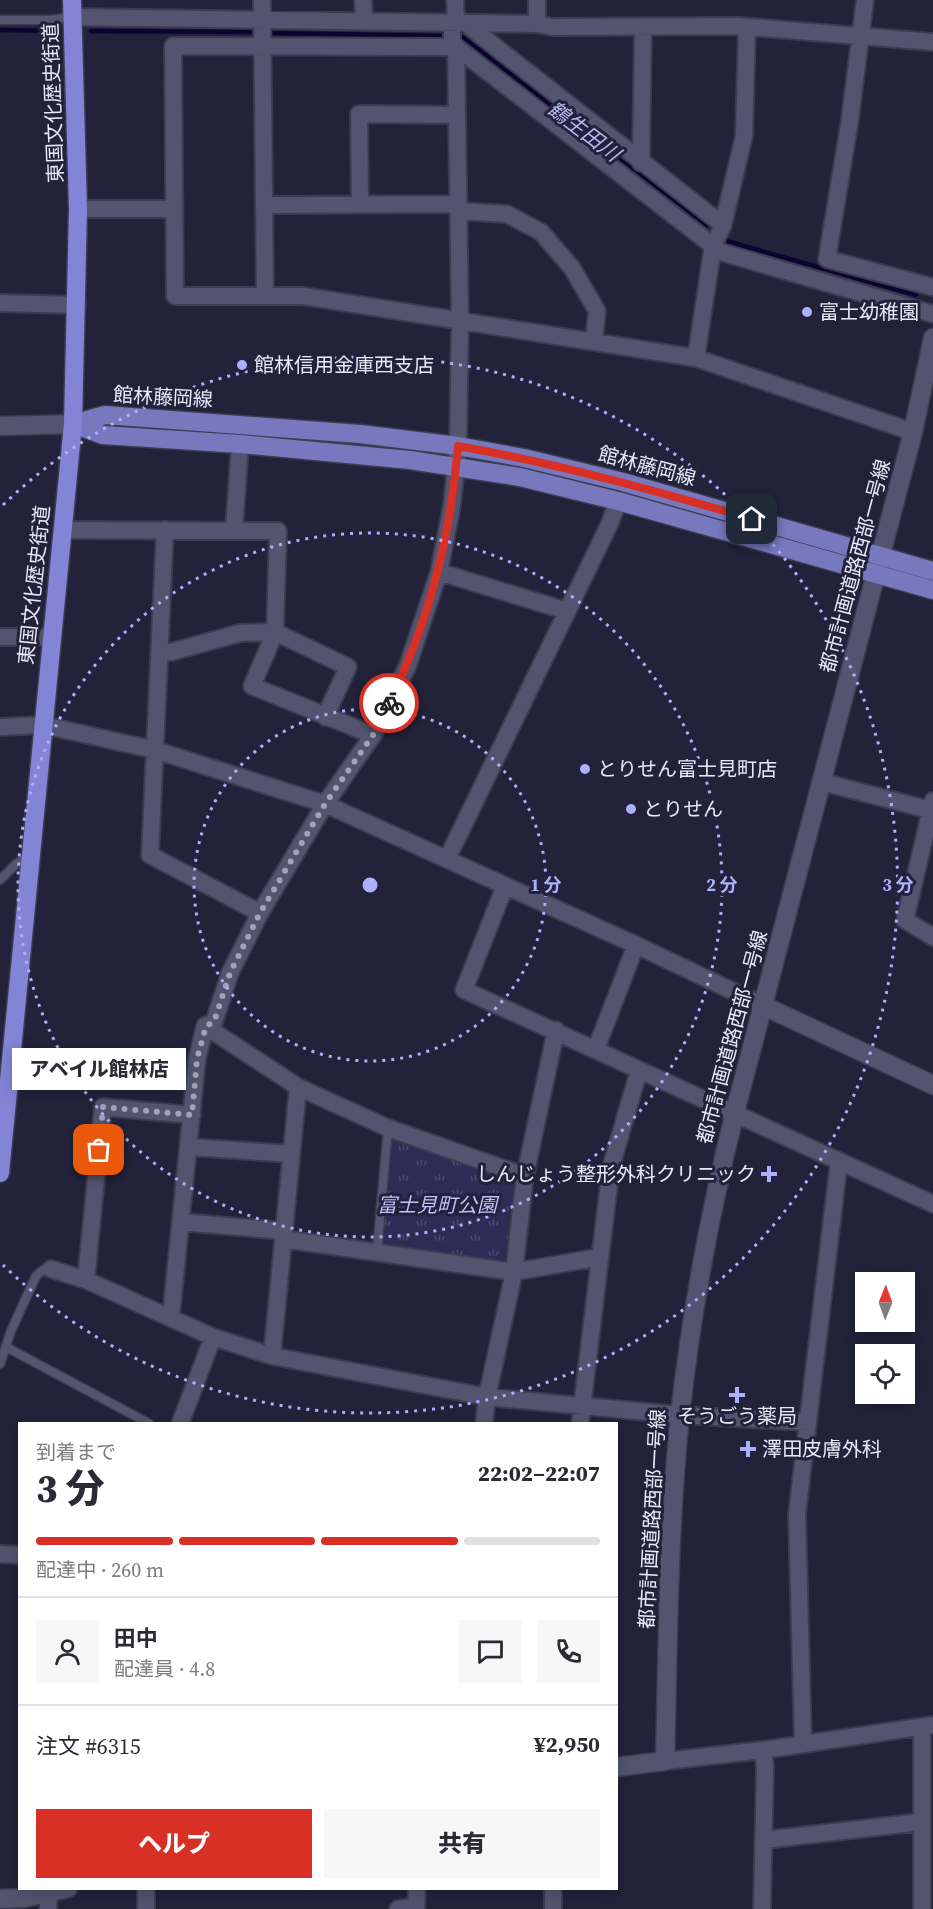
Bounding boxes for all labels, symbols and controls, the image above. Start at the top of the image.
street label: 東国文化歴史街道 [36,23,70,183]
water label: 鶴生田川 [542,94,628,169]
place label: 富士幼稚園 [819,298,919,326]
marker: 富士幼稚園 [800,305,814,319]
place label: 館林信用金庫西支店 [254,351,434,379]
marker: 館林信用金庫西支店 [235,358,249,372]
street label: 館林藤岡線 [112,380,214,414]
street label: 館林藤岡線 [595,440,699,492]
street label: 都市計画道路西部一号線 [813,456,897,676]
pin [726,493,777,544]
icon: home [735,502,768,535]
street label: 東国文化歴史街道 [12,504,56,666]
courier [359,673,419,733]
icon: bike [373,687,406,720]
place label: とりせん富士見町店 [597,755,777,783]
marker: とりせん富士見町店 [578,762,592,776]
place label: とりせん [643,795,723,823]
marker: とりせん [624,802,638,816]
text: 1 分 [530,872,562,897]
text: 2 分 [706,872,738,897]
text: 3 分 [882,872,914,897]
centre of rings [360,875,380,895]
street label: 都市計画道路西部一号線 [690,927,774,1147]
callout: アベイル館林店 [12,1048,186,1090]
text: アベイル館林店 [29,1055,169,1083]
pin [73,1124,124,1175]
icon: bag [82,1133,115,1166]
place label: しんじょう整形外科クリニック [476,1160,756,1188]
marker: しんじょう整形外科クリニック [760,1165,778,1183]
park label: 富士見町公園 [377,1191,500,1219]
north arrow [855,1272,915,1332]
map controls [855,1272,915,1404]
button: locate [855,1344,915,1404]
marker: そうごう薬局 [730,1388,744,1402]
place label: そうごう薬局 [677,1402,797,1430]
street label: 都市計画道路西部一号線 [632,1408,672,1630]
place label: 澤田皮膚外科 [762,1435,882,1463]
text: 到着まで [36,1438,116,1466]
marker: 澤田皮膚外科 [739,1440,757,1458]
text: 22:02–22:07 [478,1458,600,1488]
text: 3 分 [36,1462,105,1515]
text: 配達中 · 260 m [36,1556,164,1584]
button: person [36,1620,99,1683]
button: chat [459,1620,522,1683]
button: phone [537,1620,600,1683]
text: 田中 [114,1623,158,1653]
text: 配達員 · 4.8 [114,1655,215,1683]
text: ¥2,950 [534,1729,600,1759]
text: 注文 #6315 [36,1731,141,1761]
button: ヘルプ [36,1809,312,1878]
button: 共有 [324,1809,600,1878]

